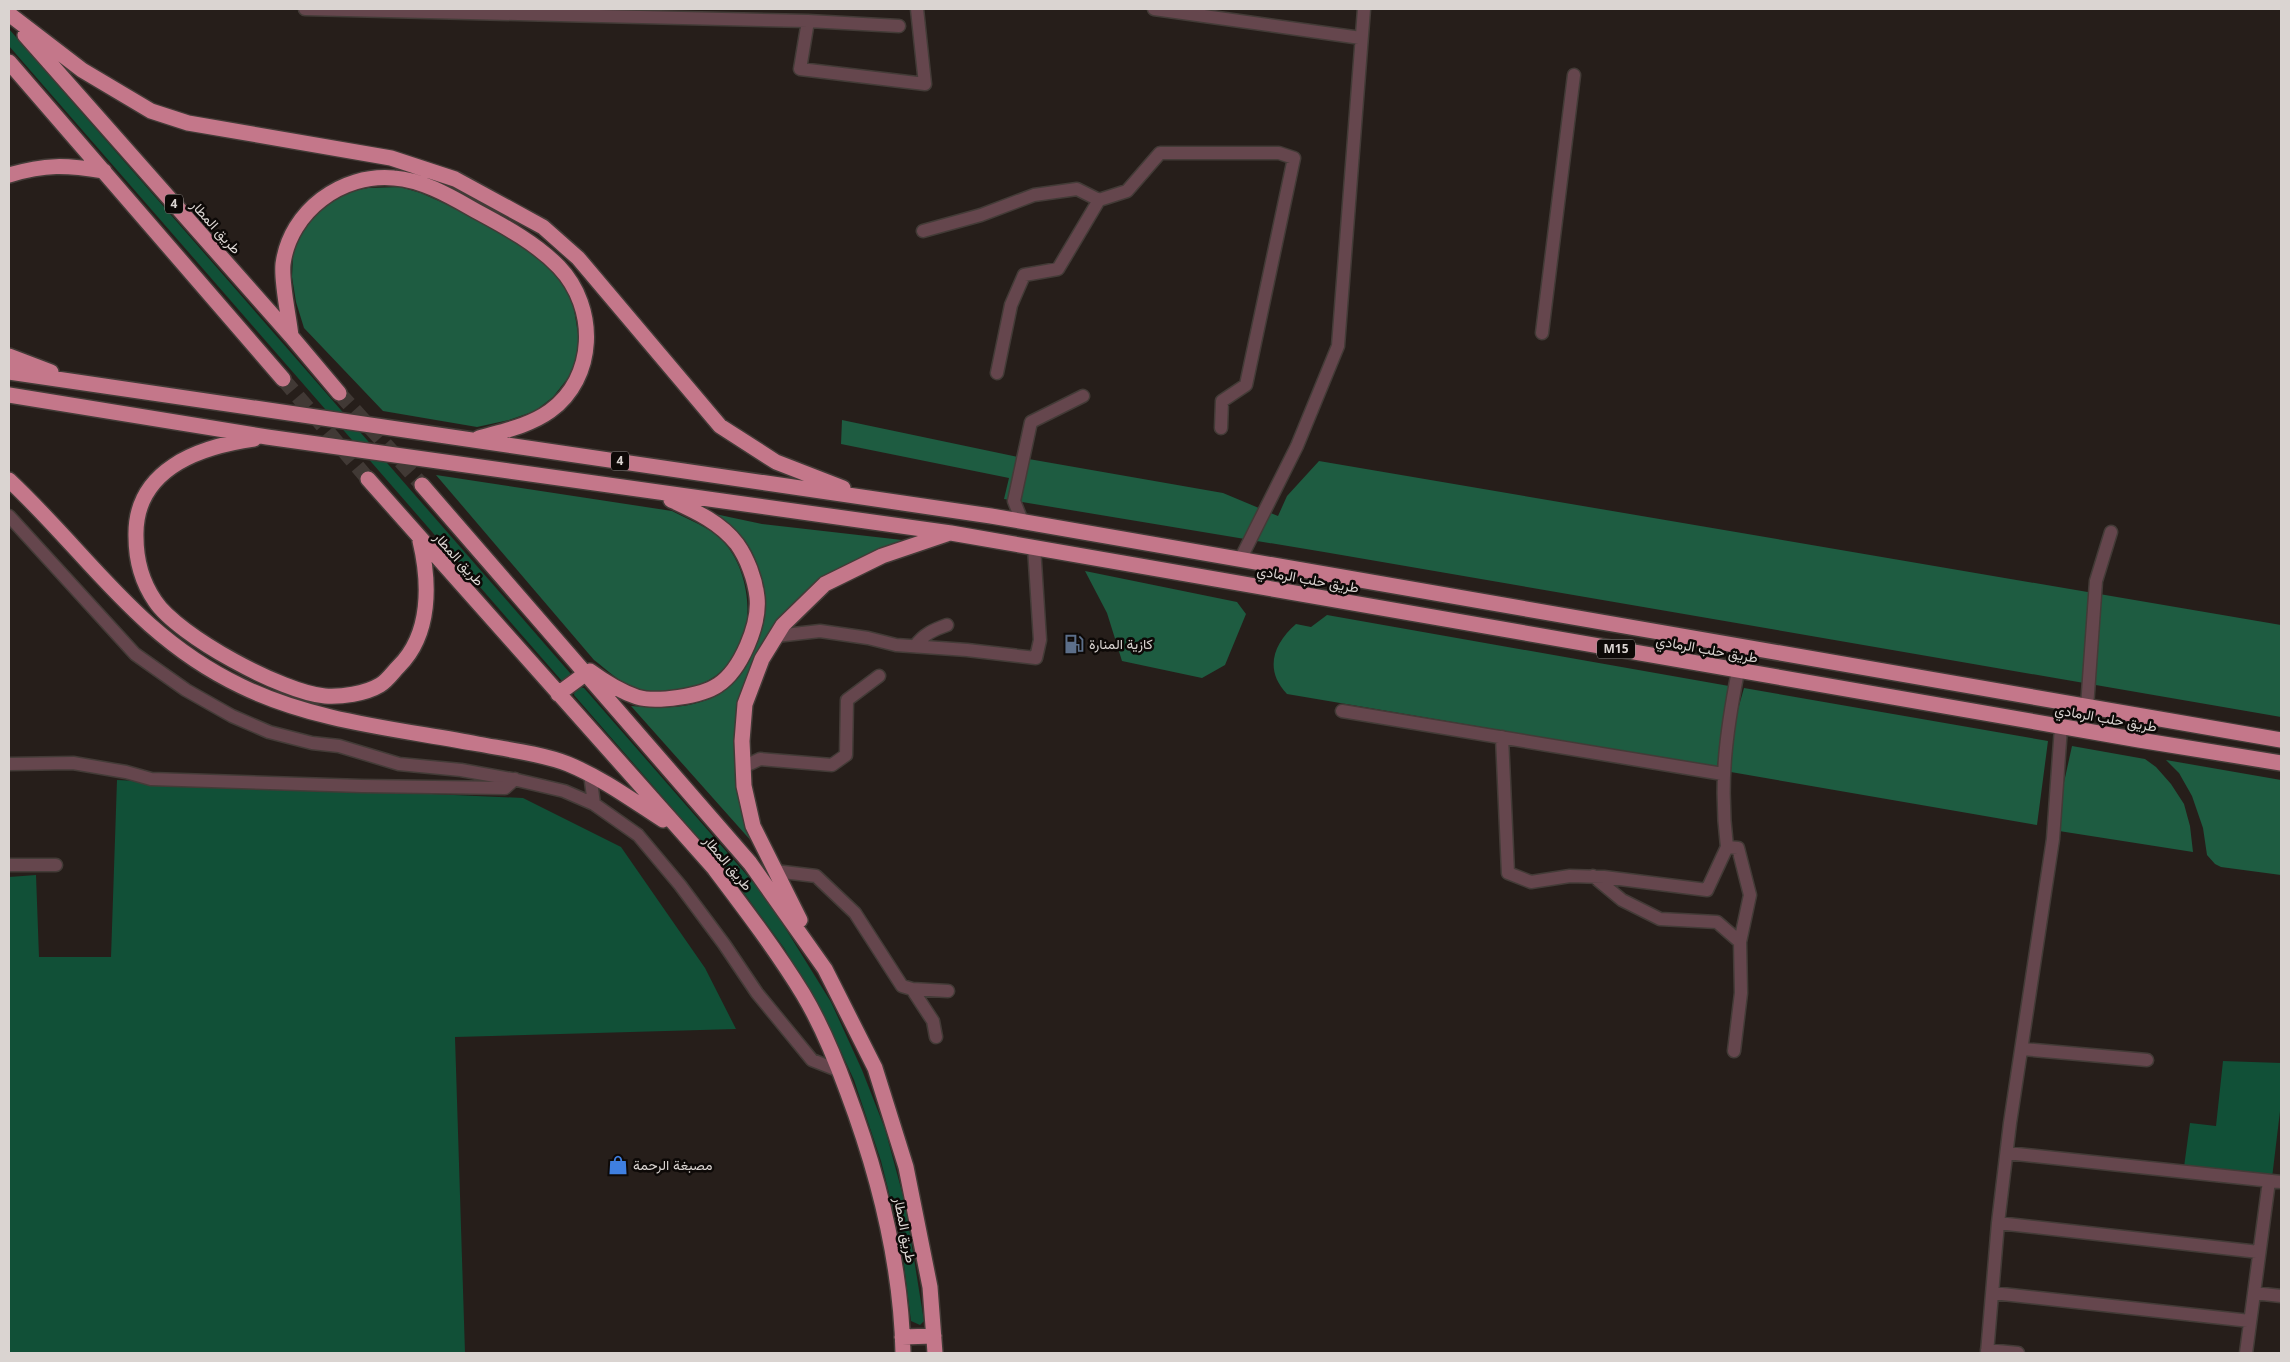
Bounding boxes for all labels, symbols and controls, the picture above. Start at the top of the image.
road number: 4 [165,194,183,213]
street label: طريق المطار [186,195,246,258]
road number: 4 [611,452,629,471]
street label: طريق المطار [429,527,489,590]
street label: طريق حلب الرمادي [1255,560,1361,600]
street label: طريق حلب الرمادي [1654,630,1760,670]
fuel station icon: كازية المنارة [1063,633,1085,655]
place label: كازية المنارة [1089,634,1153,653]
road number: M15 [1597,640,1635,659]
street label: طريق حلب الرمادي [2053,699,2159,739]
street label: طريق المطار [699,830,757,894]
shop icon: مصبغة الرحمة [607,1154,629,1176]
place label: مصبغة الرحمة [633,1155,713,1174]
street label: طريق المطار [890,1194,921,1264]

